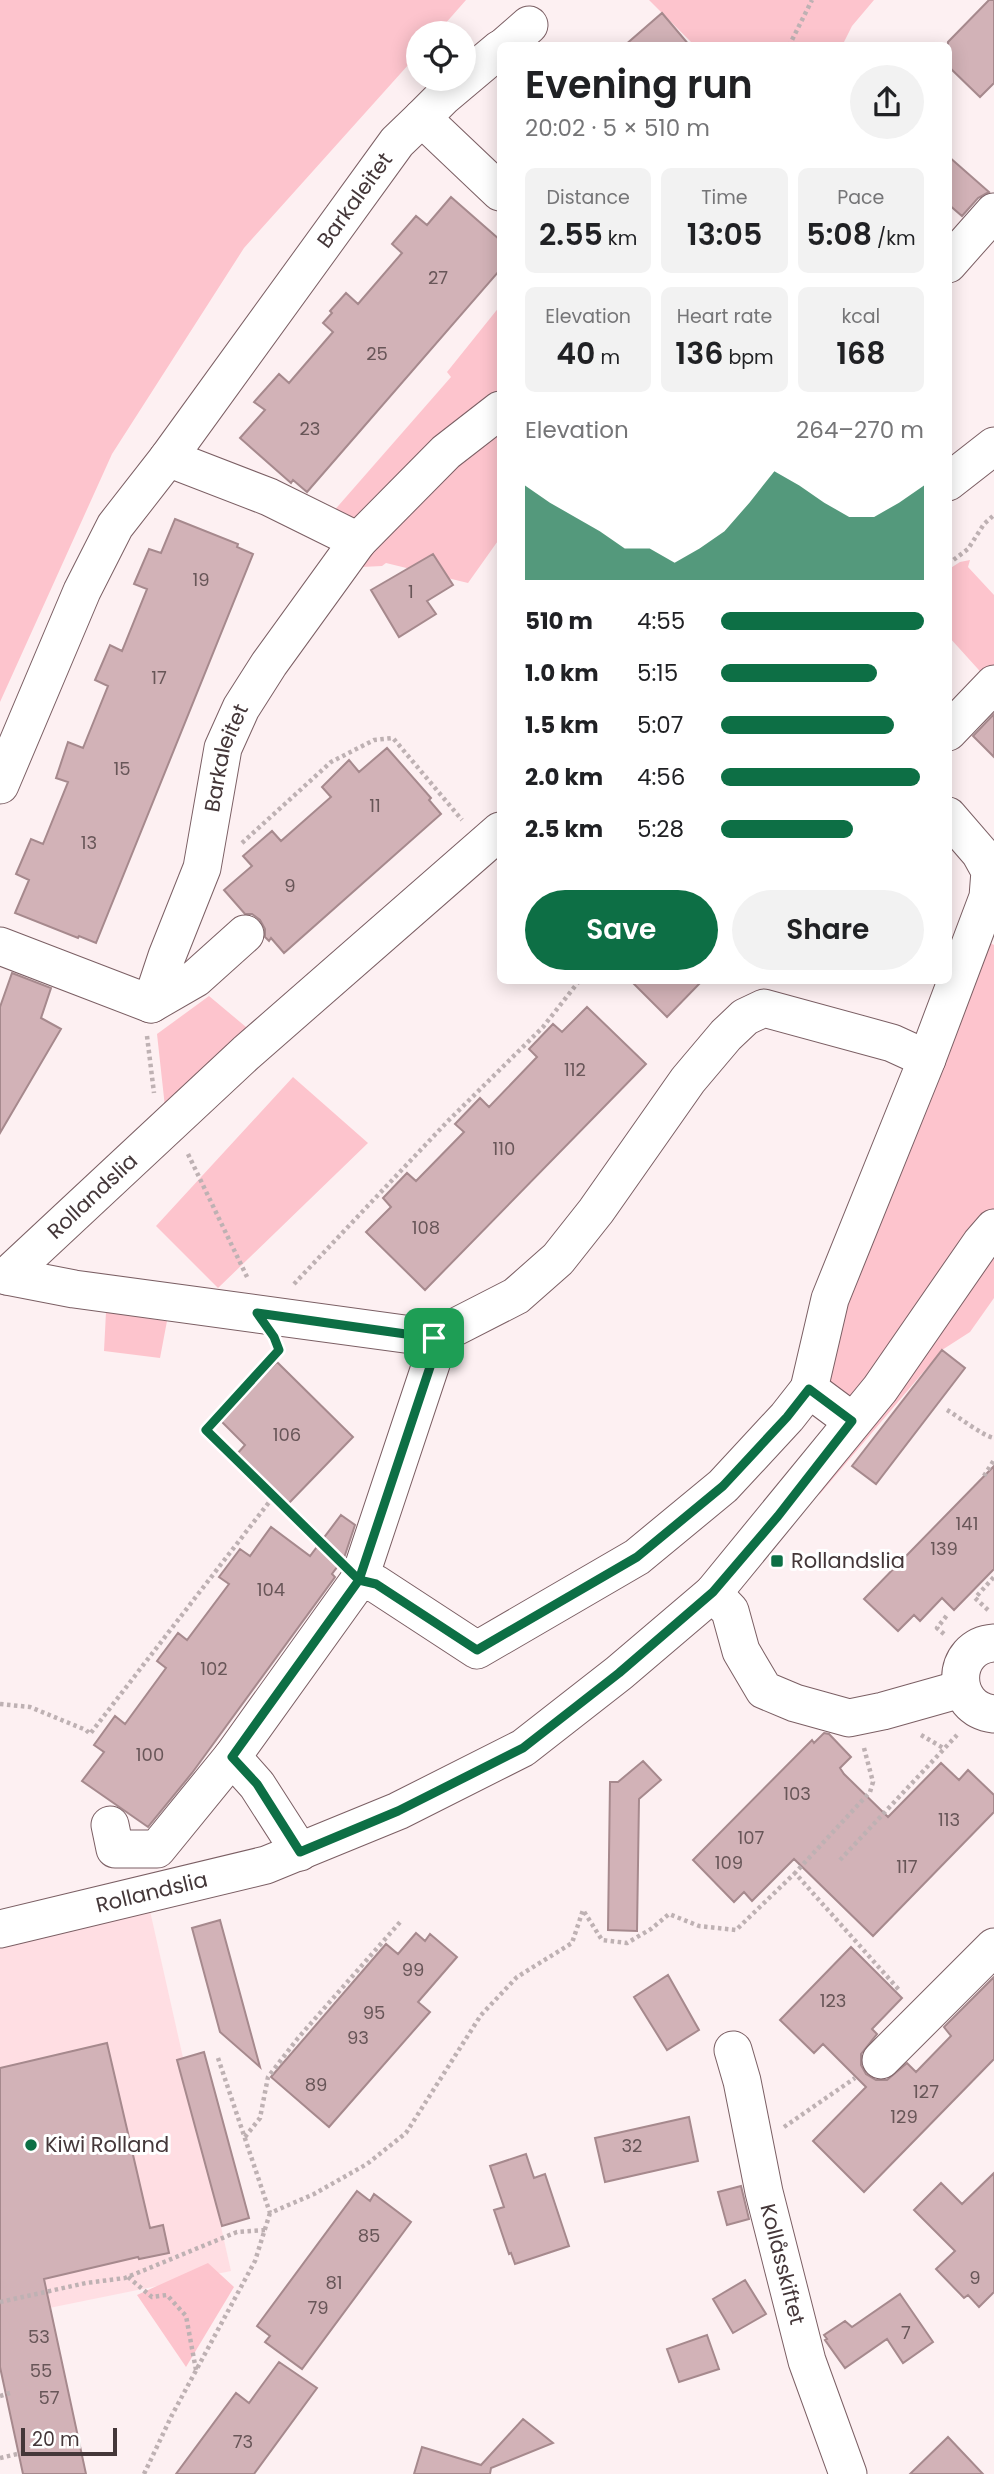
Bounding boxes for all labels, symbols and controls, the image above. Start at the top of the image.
map controls [406,21,476,91]
button: locate [406,21,476,91]
text: Evening run [525,58,753,111]
button: share [850,65,924,139]
text: 20:02 · 5 × 510 m [525,112,710,144]
street label: Barkaleitet [310,146,399,254]
text: Distance [547,184,630,211]
text: Time [701,184,748,211]
text: Pace [837,184,884,211]
text: 2.55 [539,213,603,256]
text: 13:05 [687,213,762,256]
text: 5:08 [806,213,872,256]
text: km [603,225,637,252]
text: /km [872,225,916,252]
house number: 27 [428,265,448,290]
text: Elevation [545,303,631,330]
text: Heart rate [677,303,772,330]
text: kcal [841,303,880,330]
text: 40 [556,332,595,375]
text: 136 [675,332,723,375]
text: 168 [836,332,886,375]
house number: 25 [366,341,388,366]
text: m [595,344,620,371]
text: bpm [723,344,774,371]
text: Elevation [525,414,629,446]
text: 264–270 m [796,414,924,446]
house number: 23 [300,416,320,441]
house number: 19 [192,567,210,592]
house number: 1 [408,579,414,604]
text: 510 m [525,605,593,637]
text: 4:55 [637,605,685,637]
text: 1.0 km [525,657,599,689]
text: 5:15 [637,657,678,689]
house number: 17 [151,665,167,690]
street label: Barkaleitet [197,699,255,814]
text: 1.5 km [525,709,599,741]
text: 5:07 [637,709,683,741]
house number: 15 [113,756,131,781]
text: 2.0 km [525,761,603,793]
text: 4:56 [637,761,685,793]
house number: 11 [369,793,381,818]
text: 2.5 km [525,813,603,845]
text: 5:28 [637,813,684,845]
house number: 13 [81,830,97,855]
house number: 9 [284,873,296,898]
button: Save [525,890,718,970]
button: Share [732,890,924,970]
house number: 112 [564,1057,586,1082]
house number: 110 [493,1136,515,1161]
street label: Rollandslia [41,1146,144,1245]
house number: 108 [412,1215,440,1240]
pin [404,1308,464,1368]
icon: arrive [415,1319,453,1357]
house number: 106 [273,1422,301,1447]
house number: 141 [956,1511,978,1536]
house number: 139 [930,1536,958,1561]
place label: Rollandslia [791,1546,905,1575]
marker: Rollandslia [769,1553,785,1569]
house number: 104 [257,1577,285,1602]
house number: 102 [200,1656,228,1681]
house number: 100 [136,1742,164,1767]
house number: 103 [783,1781,811,1806]
house number: 113 [938,1807,960,1832]
house number: 107 [738,1825,765,1850]
house number: 109 [715,1850,743,1875]
house number: 117 [896,1854,918,1879]
street label: Rollandslia [93,1865,210,1919]
house number: 99 [402,1957,424,1982]
house number: 123 [820,1988,846,2013]
house number: 95 [363,2000,385,2025]
house number: 93 [347,2025,369,2050]
house number: 89 [305,2072,327,2097]
house number: 127 [913,2079,939,2104]
house number: 129 [890,2104,918,2129]
place label: Kiwi Rolland [45,2130,169,2159]
house number: 32 [622,2133,642,2158]
marker: Kiwi Rolland [23,2137,39,2153]
street label: Kollåsskiftet [754,2201,812,2328]
house number: 85 [358,2223,380,2248]
house number: 9 [969,2265,981,2290]
house number: 81 [325,2270,343,2295]
house number: 79 [307,2295,329,2320]
house number: 7 [901,2320,911,2345]
house number: 53 [28,2324,50,2349]
house number: 55 [30,2358,52,2383]
house number: 57 [38,2385,60,2410]
scale bar [21,2425,117,2457]
text: 20 m [32,2426,80,2453]
house number: 73 [233,2429,253,2454]

